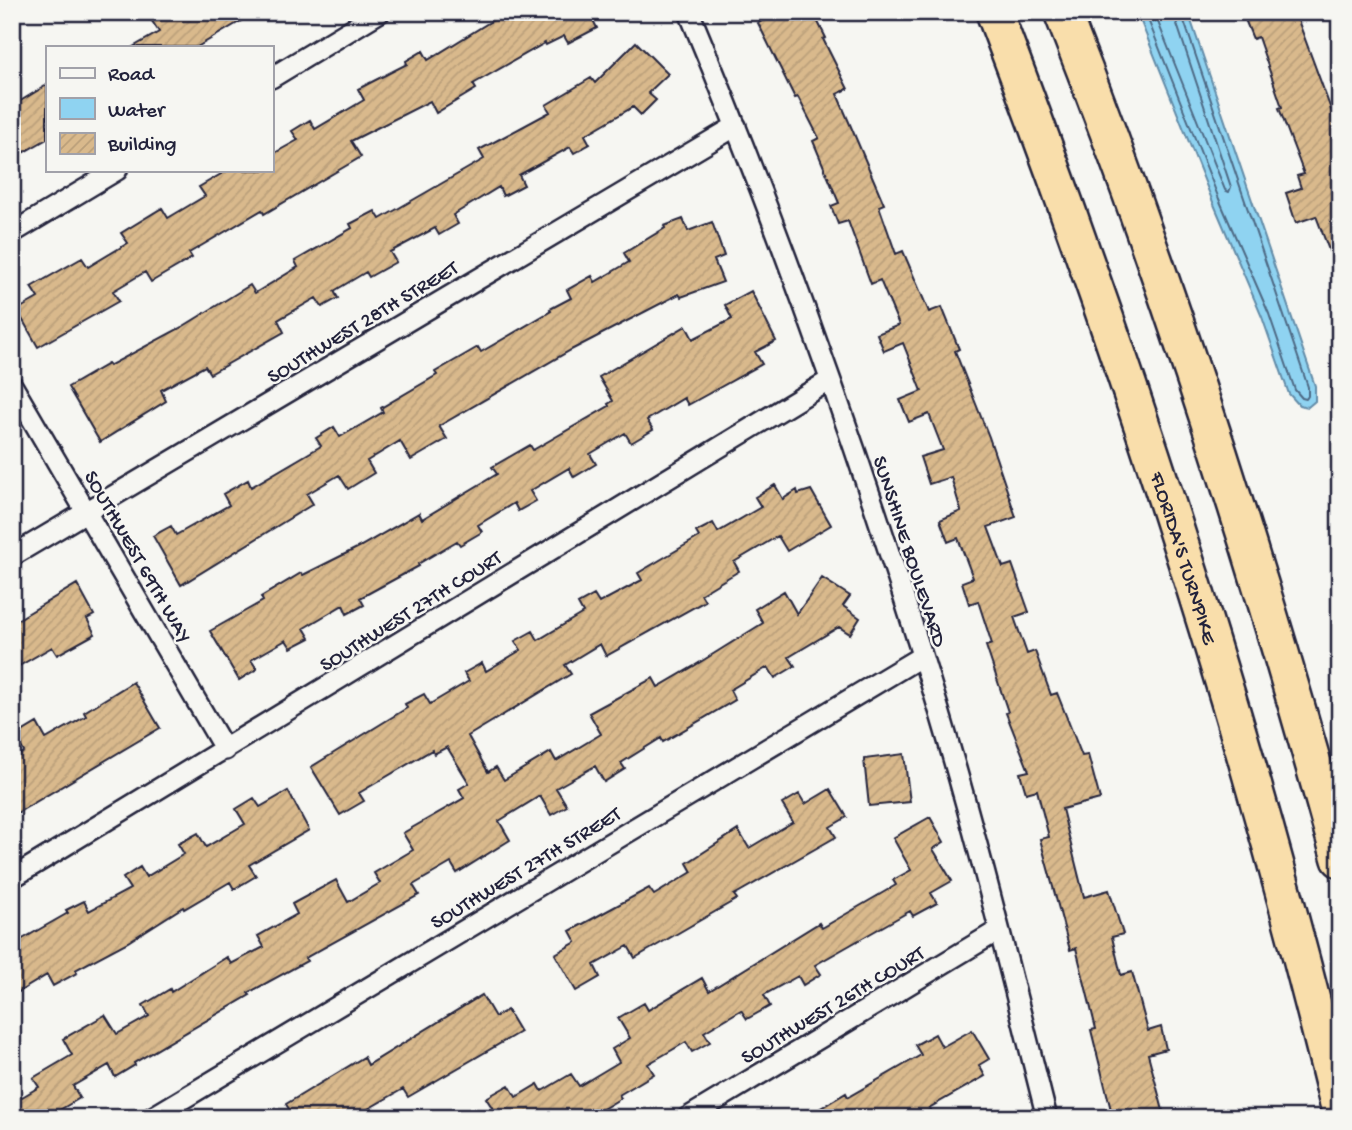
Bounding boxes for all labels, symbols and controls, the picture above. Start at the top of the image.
legend [46,46,273,172]
text: Road [108,64,156,89]
text: Water [108,100,166,125]
text: Building [107,134,177,159]
street label: SOUTHWEST 28TH STREET [264,257,465,391]
street label: SUNSHINE BOULEVARD [865,454,950,651]
street label: SOUTHWEST 69TH WAY [77,467,195,648]
street label: FLORIDA'S TURNPIKE [1142,468,1220,649]
street label: SOUTHWEST 27TH COURT [316,546,508,679]
street label: SOUTHWEST 27TH STREET [427,803,627,937]
street label: SOUTHWEST 26TH COURT [738,942,931,1072]

